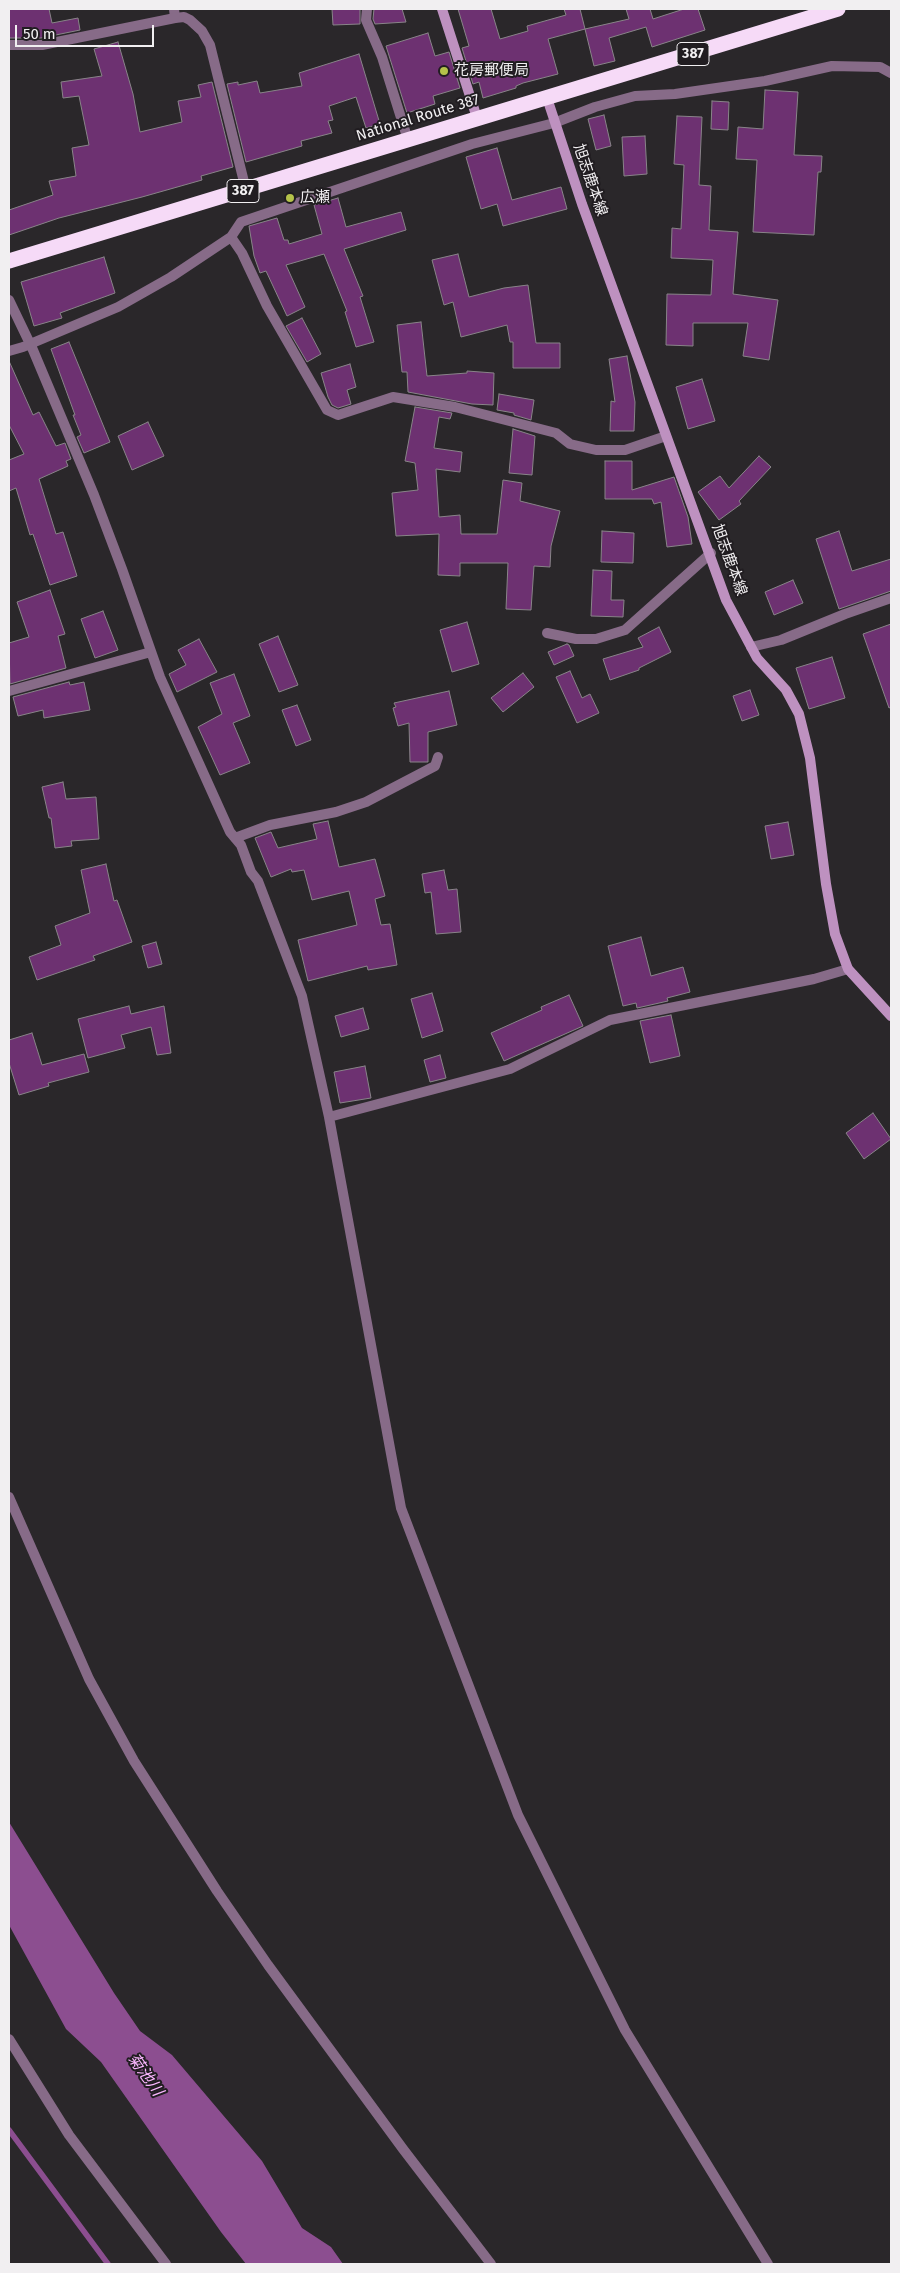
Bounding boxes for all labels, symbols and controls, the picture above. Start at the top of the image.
scale bar [18,15,156,47]
text: 50 m [23,25,56,43]
road number: 387 [677,42,709,66]
place label: 花房郵便局 [454,62,529,80]
marker: 花房郵便局 [438,65,450,77]
street label: National Route 387 [354,91,482,145]
street label: 旭志鹿本線 [569,142,611,218]
road number: 387 [227,180,259,202]
place label: 広瀬 [300,189,330,207]
marker: 広瀬 [284,192,296,204]
street label: 旭志鹿本線 [708,522,750,598]
water label: 菊池川 [123,2050,167,2100]

